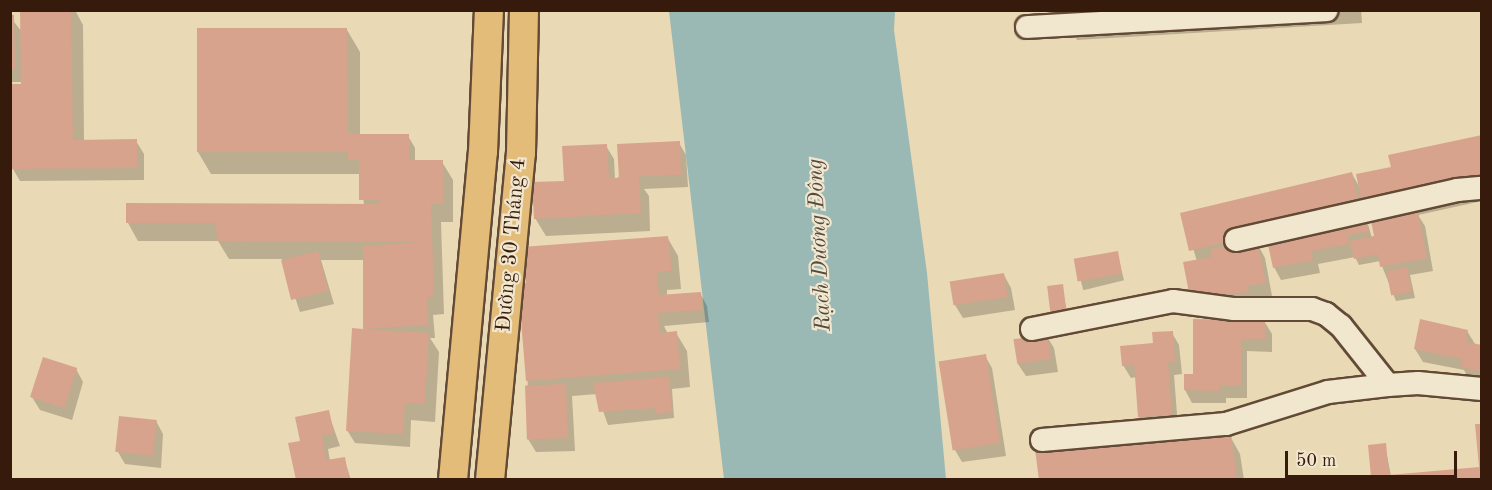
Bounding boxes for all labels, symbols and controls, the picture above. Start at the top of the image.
street label: Đường 30 Tháng 4 [492,157,532,333]
water label: Rạch Dương Đông [802,158,838,332]
scale bar [1288,439,1460,477]
text: 50 m [1296,452,1336,470]

